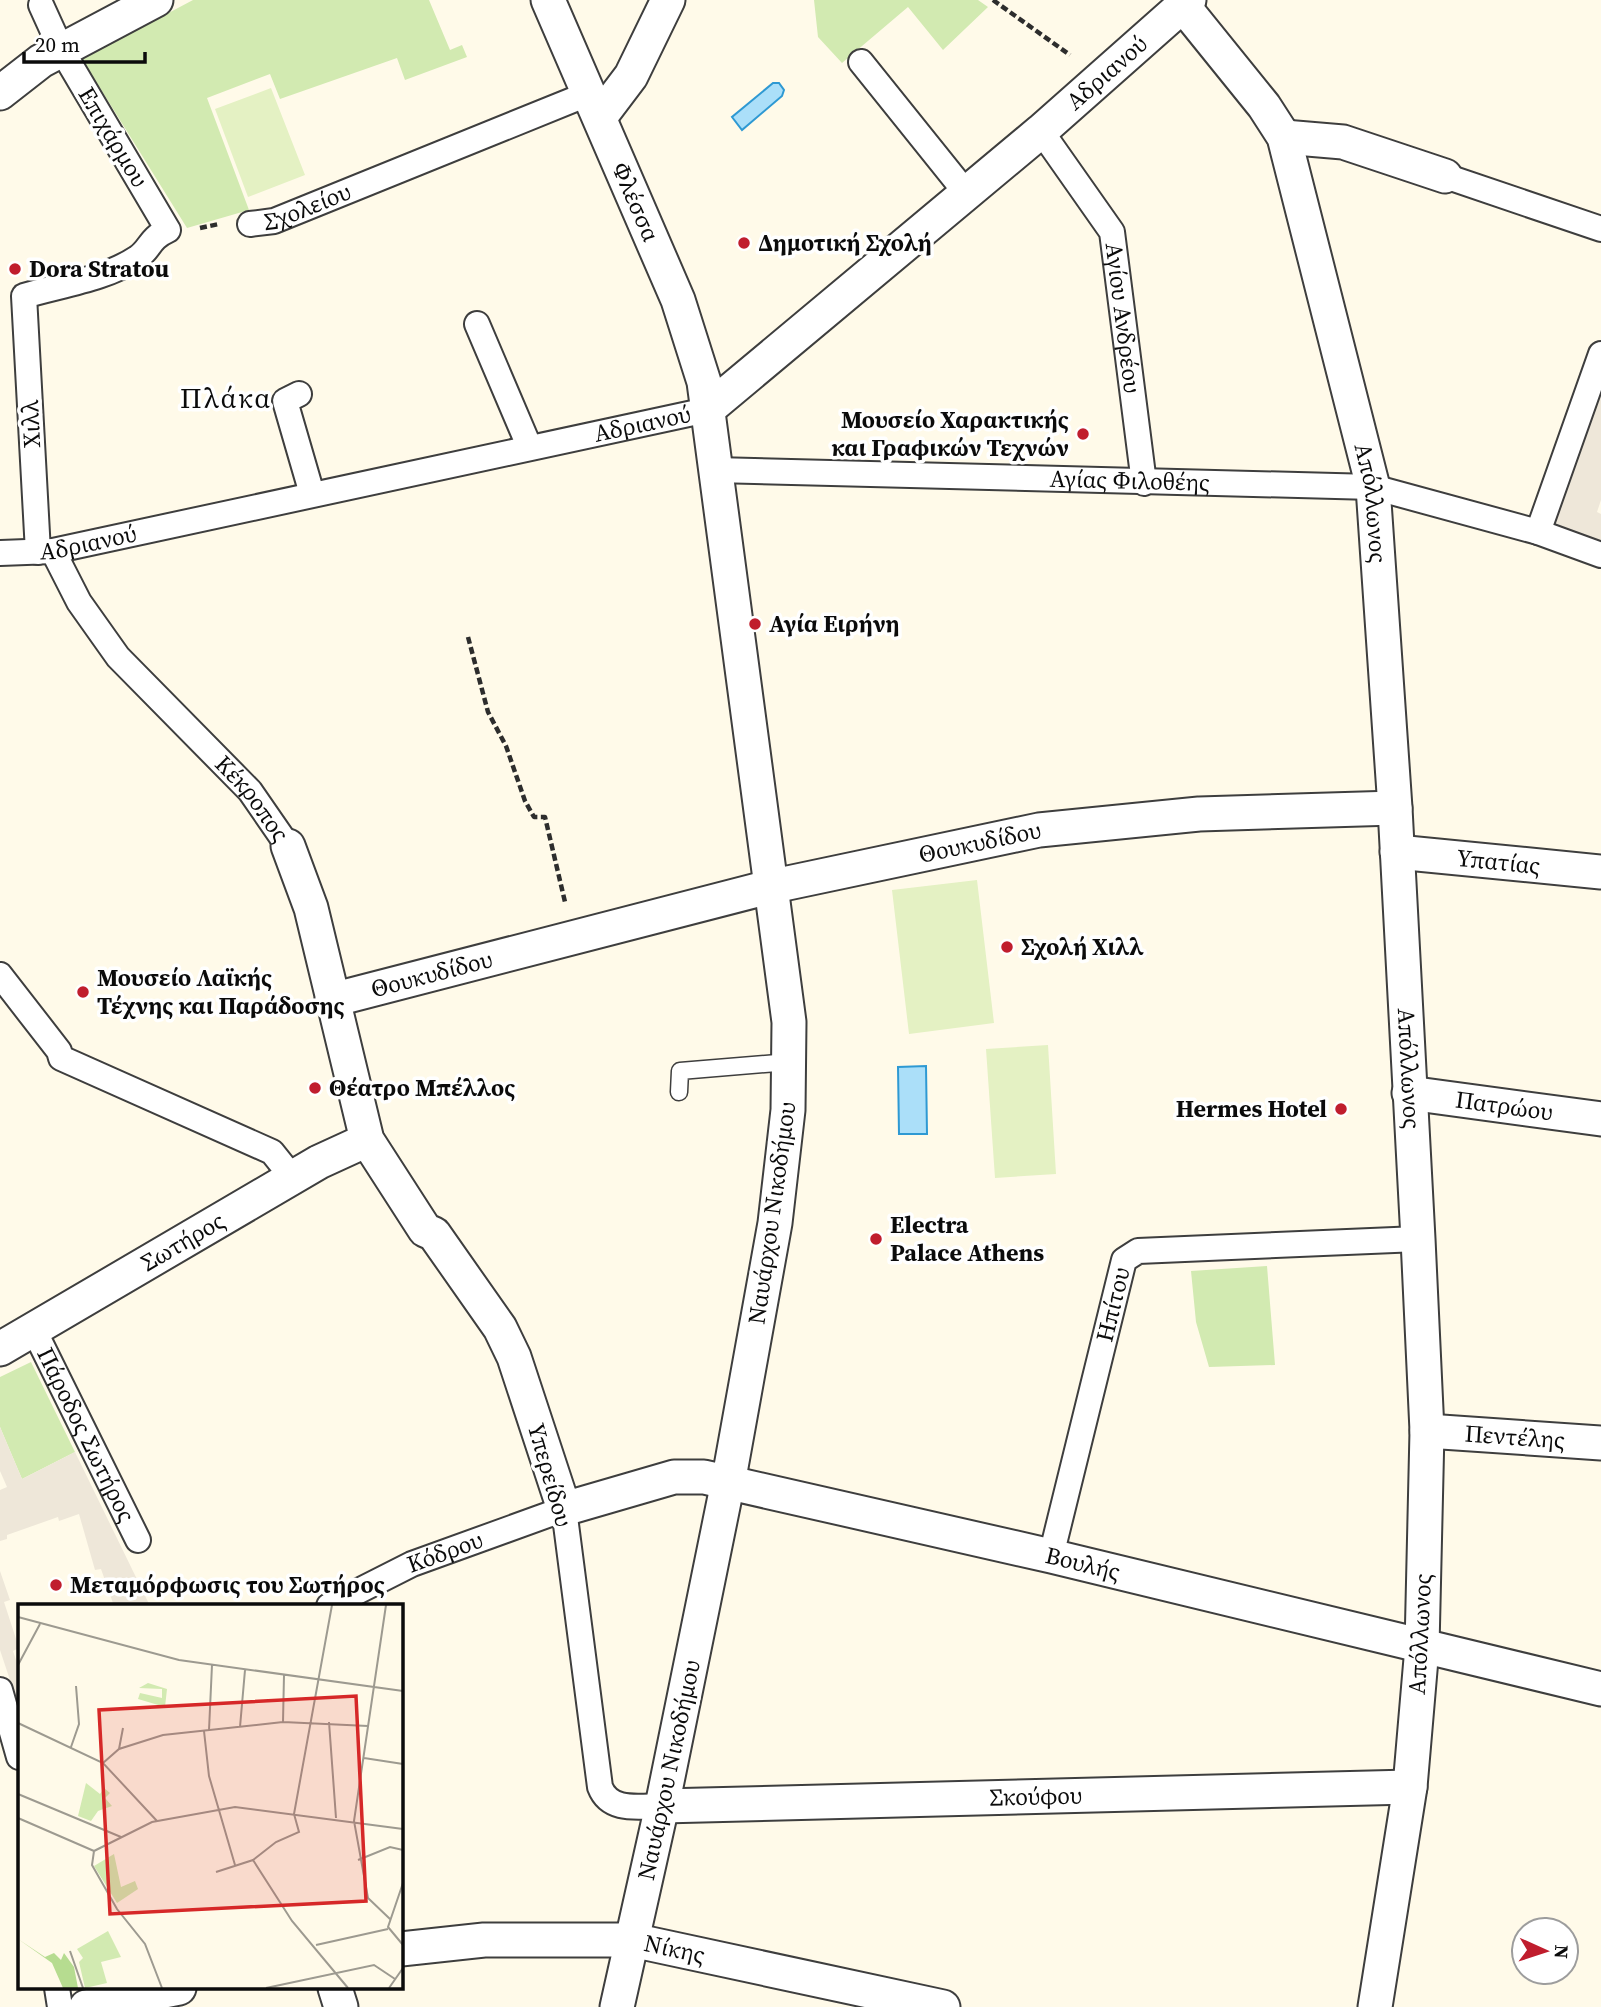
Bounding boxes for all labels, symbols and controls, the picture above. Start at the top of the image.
scale bar [24,21,145,65]
street label: Αδριανού [1059,28,1154,117]
text: 20 m [35,30,80,59]
street label: Επιχάρμου [71,80,156,193]
street label: Φλέσσα [604,157,668,246]
street label: Σχολείου [262,175,356,238]
place label: Δημοτική Σχολή [758,226,932,259]
marker: Δημοτική Σχολή [736,235,752,251]
street label: Αγίου Ανδρέου [1098,241,1149,395]
place label: Dora Stratou [29,252,170,285]
marker: Dora Stratou [7,261,23,277]
district label: Πλάκα [180,379,272,417]
street label: Αδριανού [591,397,694,450]
street label: Χιλλ [13,398,48,449]
place label: Μουσείο Χαρακτικής και Γραφικών Τεχνών [831,403,1069,464]
marker: Μουσείο Χαρακτικής και Γραφικών Τεχνών [1075,426,1091,442]
street label: Απόλλωνος [1346,439,1395,564]
street label: Αγίας Φιλοθέης [1049,462,1210,499]
street label: Αδριανού [39,516,140,567]
place label: Αγία Ειρήνη [769,607,900,640]
marker: Αγία Ειρήνη [747,616,763,632]
street label: Κέκροπος [208,748,297,848]
street label: Θουκυδίδου [916,813,1044,871]
street label: Υπατίας [1455,841,1542,882]
place label: Σχολή Χιλλ [1021,930,1144,963]
marker: Σχολή Χιλλ [999,939,1015,955]
street label: Θουκυδίδου [367,942,496,1005]
place label: Μουσείο Λαϊκής Τέχνης και Παράδοσης [97,961,345,1022]
marker: Μουσείο Λαϊκής Τέχνης και Παράδοσης [75,984,91,1000]
street label: Απόλλωνος [1390,1007,1429,1130]
place label: Θέατρο Μπέλλος [329,1071,515,1104]
marker: Θέατρο Μπέλλος [307,1080,323,1096]
street label: Πατρώου [1453,1082,1555,1128]
place label: Hermes Hotel [1176,1092,1327,1125]
street label: Ναυάρχου Νικοδήμου [740,1099,803,1326]
marker: Hermes Hotel [1333,1101,1349,1117]
street label: Σωτήρος [135,1204,231,1279]
place label: Electra Palace Athens [890,1208,1044,1269]
marker: Electra Palace Athens [868,1231,884,1247]
street label: Ηπίτου [1087,1264,1138,1345]
street label: Πάροδος Σωτήρος [29,1342,144,1528]
street label: Πεντέλης [1464,1417,1566,1456]
street label: Υπερείδου [520,1419,581,1531]
street label: Κόδρου [402,1523,487,1581]
street label: Βουλής [1042,1538,1124,1588]
place label: Μεταμόρφωσις του Σωτήρος [70,1568,385,1601]
street label: Απόλλωνος [1400,1573,1439,1695]
marker: Μεταμόρφωσις του Σωτήρος [48,1577,64,1593]
inset map [18,1604,402,1990]
street label: Ναυάρχου Νικοδήμου [629,1657,708,1883]
street label: Σκούφου [989,1778,1083,1814]
north arrow [1510,1916,1580,1986]
street label: Νίκης [641,1926,708,1971]
text: N [1549,1944,1575,1960]

